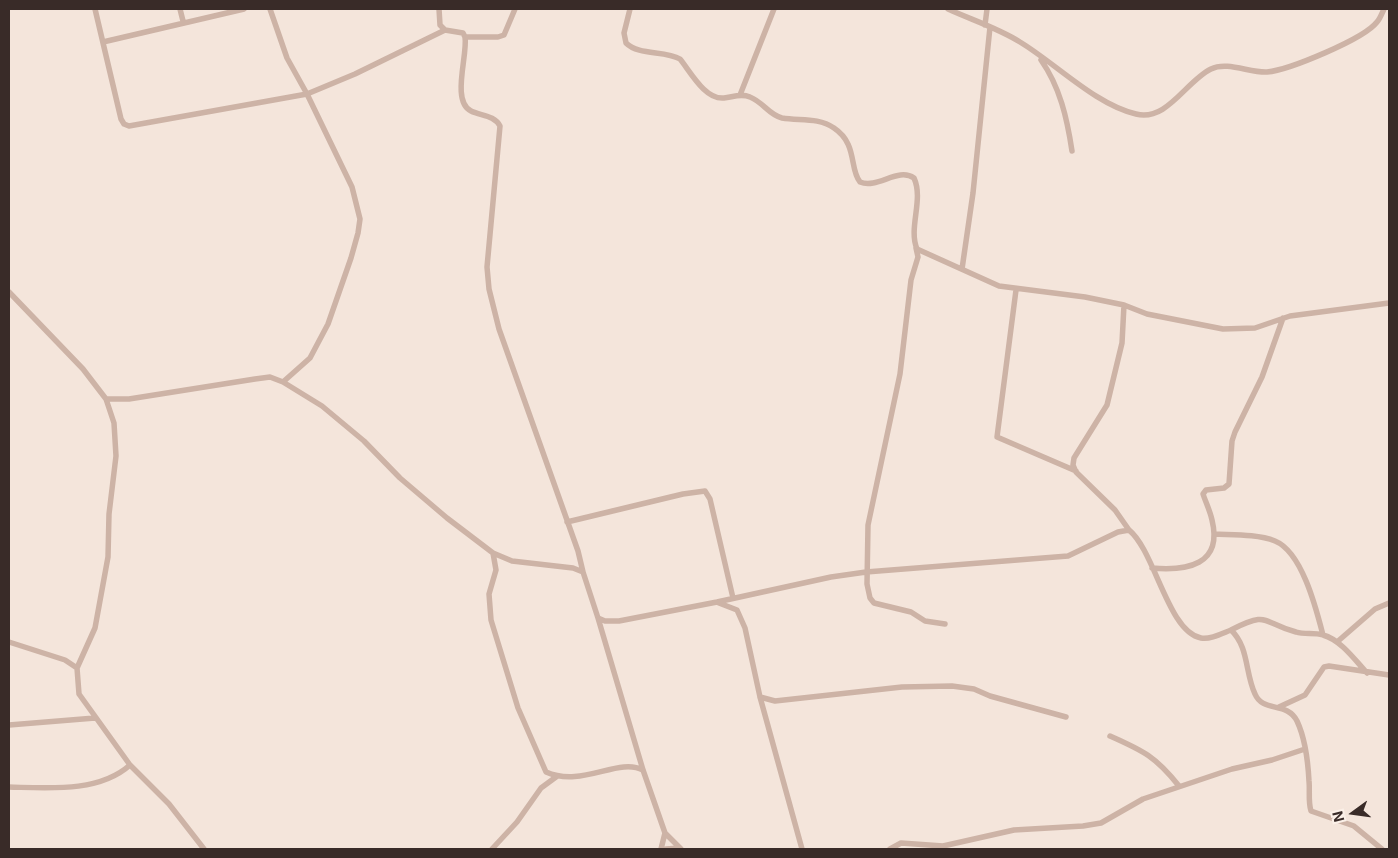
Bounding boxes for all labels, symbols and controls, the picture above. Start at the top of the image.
north arrow [1328,788,1378,838]
text: N [1328,810,1348,824]

